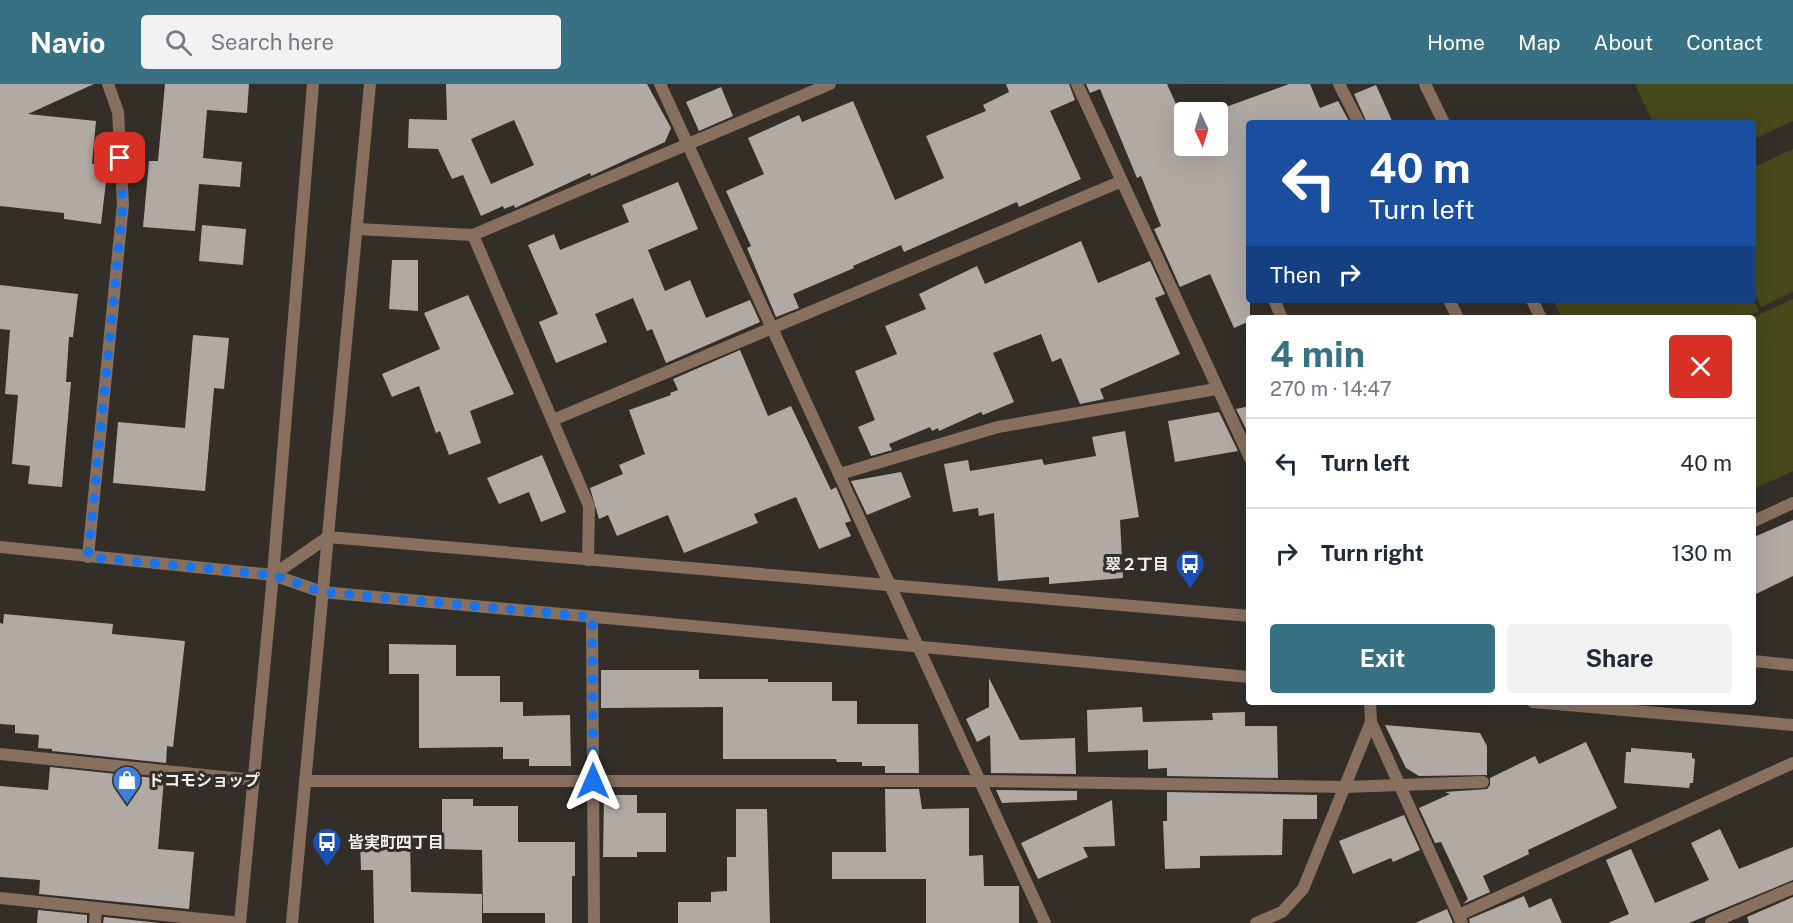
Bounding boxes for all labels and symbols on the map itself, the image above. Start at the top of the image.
north arrow [1174,102,1228,156]
pin [94,132,145,183]
bus stop icon: 翠２丁目 [1174,548,1206,590]
place label: 翠２丁目 [1105,555,1169,574]
position arrow [561,749,625,813]
shop icon: ドコモショップ [111,764,143,806]
place label: ドコモショップ [148,771,260,790]
bus stop icon: 皆実町四丁目 [311,826,343,868]
place label: 皆実町四丁目 [348,833,444,852]

